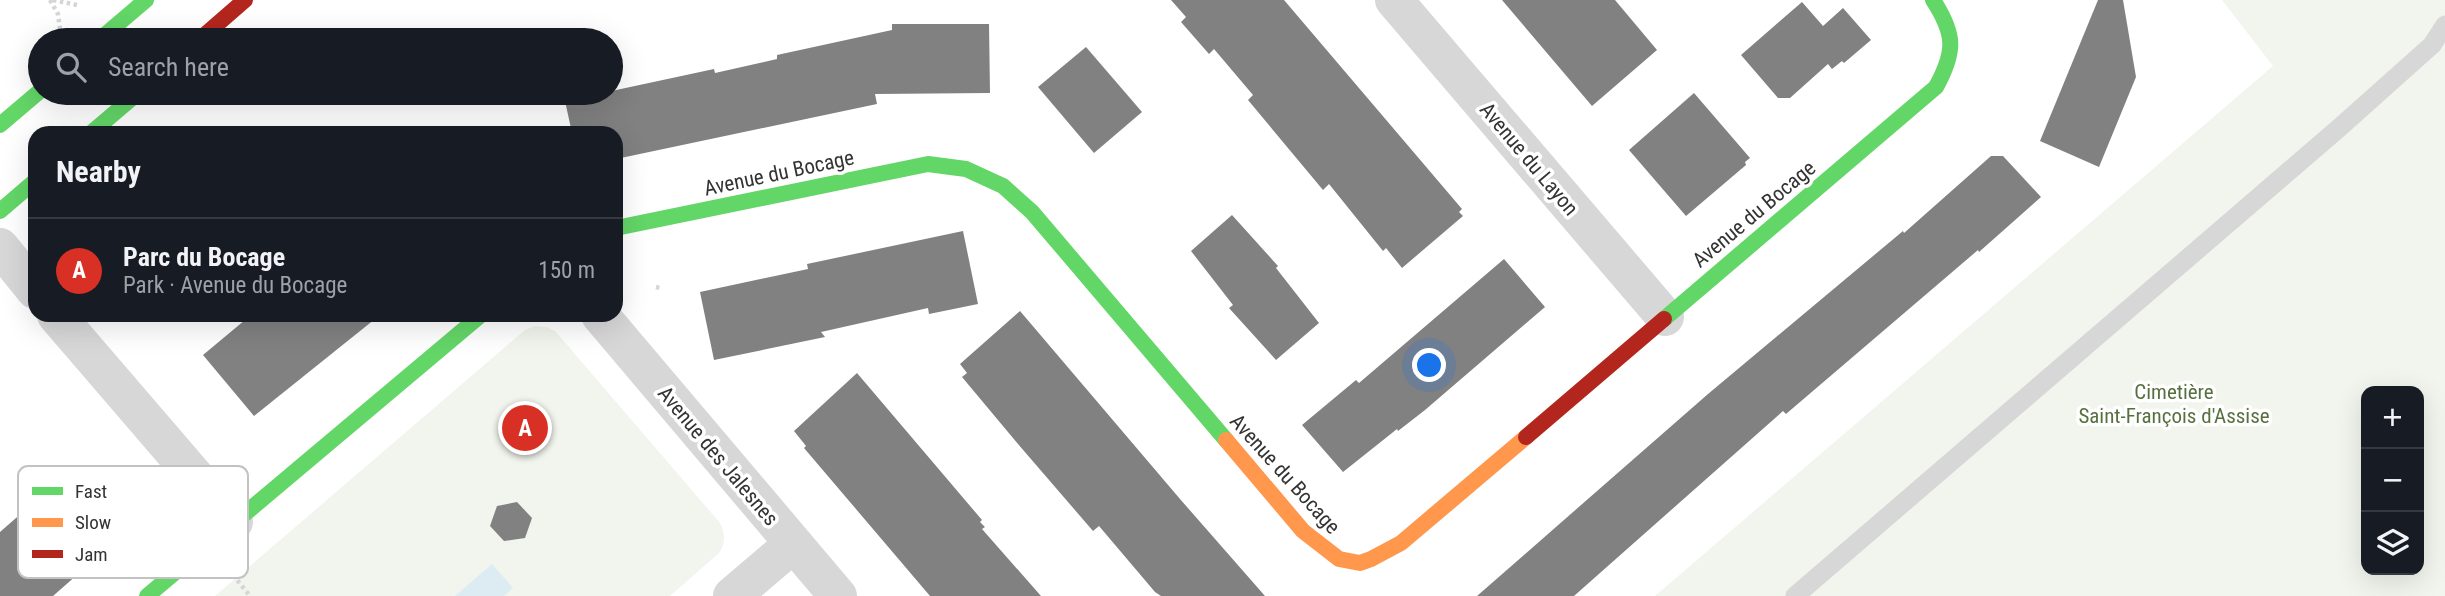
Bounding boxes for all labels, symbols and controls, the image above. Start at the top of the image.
search box [28,28,623,105]
icon: search [52,48,90,86]
text: Search here [108,52,229,82]
street label: Avenue du Layon [1475,98,1583,220]
street label: Avenue du Bocage [702,145,856,201]
text: Nearby [56,154,141,189]
street label: Avenue du Bocage [1688,156,1820,272]
text: Parc du Bocage [123,242,285,272]
text: A [72,257,86,284]
text: 150 m [538,257,595,284]
text: Park · Avenue du Bocage [123,272,347,299]
your location [1412,348,1446,382]
park label: Cimetière Saint-François d'Assise [2078,380,2270,428]
street label: Avenue des Jalesnes [653,382,783,530]
map controls [2361,386,2424,575]
button: + [2361,386,2424,449]
pin: A [502,402,548,454]
street label: Avenue du Bocage [1225,409,1345,539]
button: − [2361,449,2424,512]
legend [18,466,248,578]
text: Fast [75,480,107,503]
text: Slow [75,511,111,534]
button: layers [2361,512,2424,575]
text: Jam [75,543,108,566]

